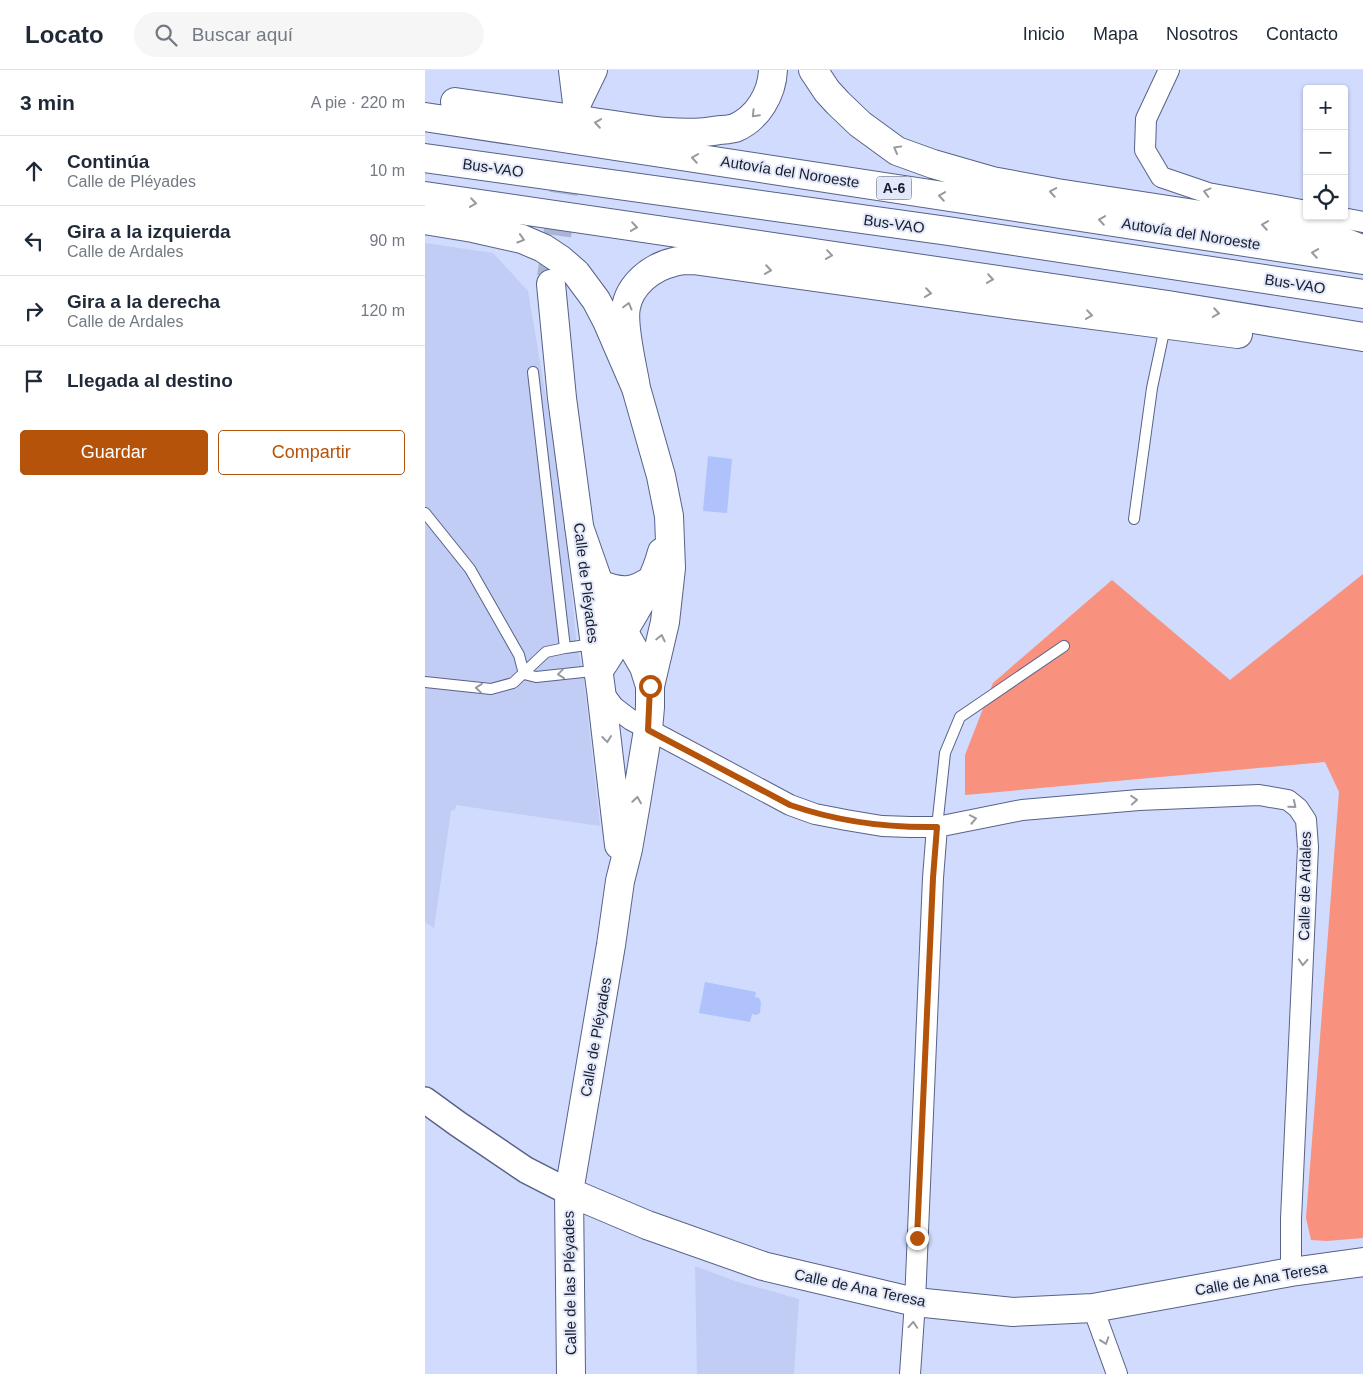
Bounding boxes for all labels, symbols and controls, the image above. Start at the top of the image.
search box [134,12,484,57]
text: Locato [25,21,104,48]
icon: search [152,21,180,49]
text: Buscar aquí [192,24,293,45]
text: Inicio [1023,24,1065,44]
text: Mapa [1093,24,1138,44]
text: Nosotros [1166,24,1238,44]
text: Contacto [1266,24,1338,44]
map controls [1303,85,1348,220]
button: + [1303,85,1348,130]
text: 3 min [20,91,75,114]
text: A pie · 220 m [311,94,405,111]
one-way arrow [752,108,761,117]
one-way arrow [594,118,602,128]
button: − [1303,130,1348,175]
one-way arrow [893,145,902,155]
text: Continúa [67,151,149,172]
street label: Autovía del Noroeste [720,152,861,191]
one-way arrow [690,153,699,163]
street label: Bus-VAO [461,155,525,180]
icon: ahead [20,157,48,185]
text: 10 m [369,162,405,179]
text: Calle de Pléyades [67,173,196,190]
button: locate [1303,175,1348,220]
road number: A-6 [877,176,911,200]
one-way arrow [1048,187,1057,197]
one-way arrow [1203,187,1212,198]
one-way arrow [937,191,946,201]
one-way arrow [469,198,478,208]
street label: Bus-VAO [862,211,926,236]
street label: Autovía del Noroeste [1121,214,1262,253]
one-way arrow [1098,216,1107,226]
text: Gira a la izquierda [67,221,231,242]
one-way arrow [630,221,638,232]
one-way arrow [1261,221,1270,231]
icon: left [20,227,48,255]
text: 90 m [369,232,405,249]
one-way arrow [516,234,524,244]
text: Calle de Ardales [67,243,184,260]
one-way arrow [1310,248,1318,259]
one-way arrow [825,250,834,260]
one-way arrow [764,264,772,275]
street label: Bus-VAO [1263,270,1327,297]
one-way arrow [987,273,995,284]
one-way arrow [925,287,933,298]
text: Gira a la derecha [67,291,220,312]
icon: right [20,297,48,325]
text: 120 m [361,302,405,319]
one-way arrow [622,302,632,310]
one-way arrow [1212,307,1221,317]
one-way arrow [1085,310,1094,320]
text: Calle de Ardales [67,313,184,330]
icon: arrive [20,367,48,395]
text: Llegada al destino [67,370,233,391]
button: Guardar [20,430,208,475]
button: Compartir [218,430,405,475]
street label: Calle de Pléyades [571,522,602,644]
one-way arrow [655,634,666,643]
one-way arrow [556,668,564,679]
route start [639,675,662,698]
one-way arrow [475,682,483,693]
one-way arrow [601,735,612,743]
one-way arrow [631,795,641,804]
one-way arrow [1130,795,1138,806]
one-way arrow [1288,799,1297,808]
one-way arrow [968,815,977,825]
street label: Calle de Ardales [1295,831,1314,941]
one-way arrow [1297,959,1308,967]
street label: Calle de Pléyades [577,976,614,1098]
street label: Calle de las Pléyades [560,1211,579,1355]
route end [906,1227,929,1250]
street label: Calle de Ana Teresa [1193,1258,1329,1299]
street label: Calle de Ana Teresa [793,1265,928,1310]
one-way arrow [908,1321,919,1329]
one-way arrow [1100,1336,1110,1345]

